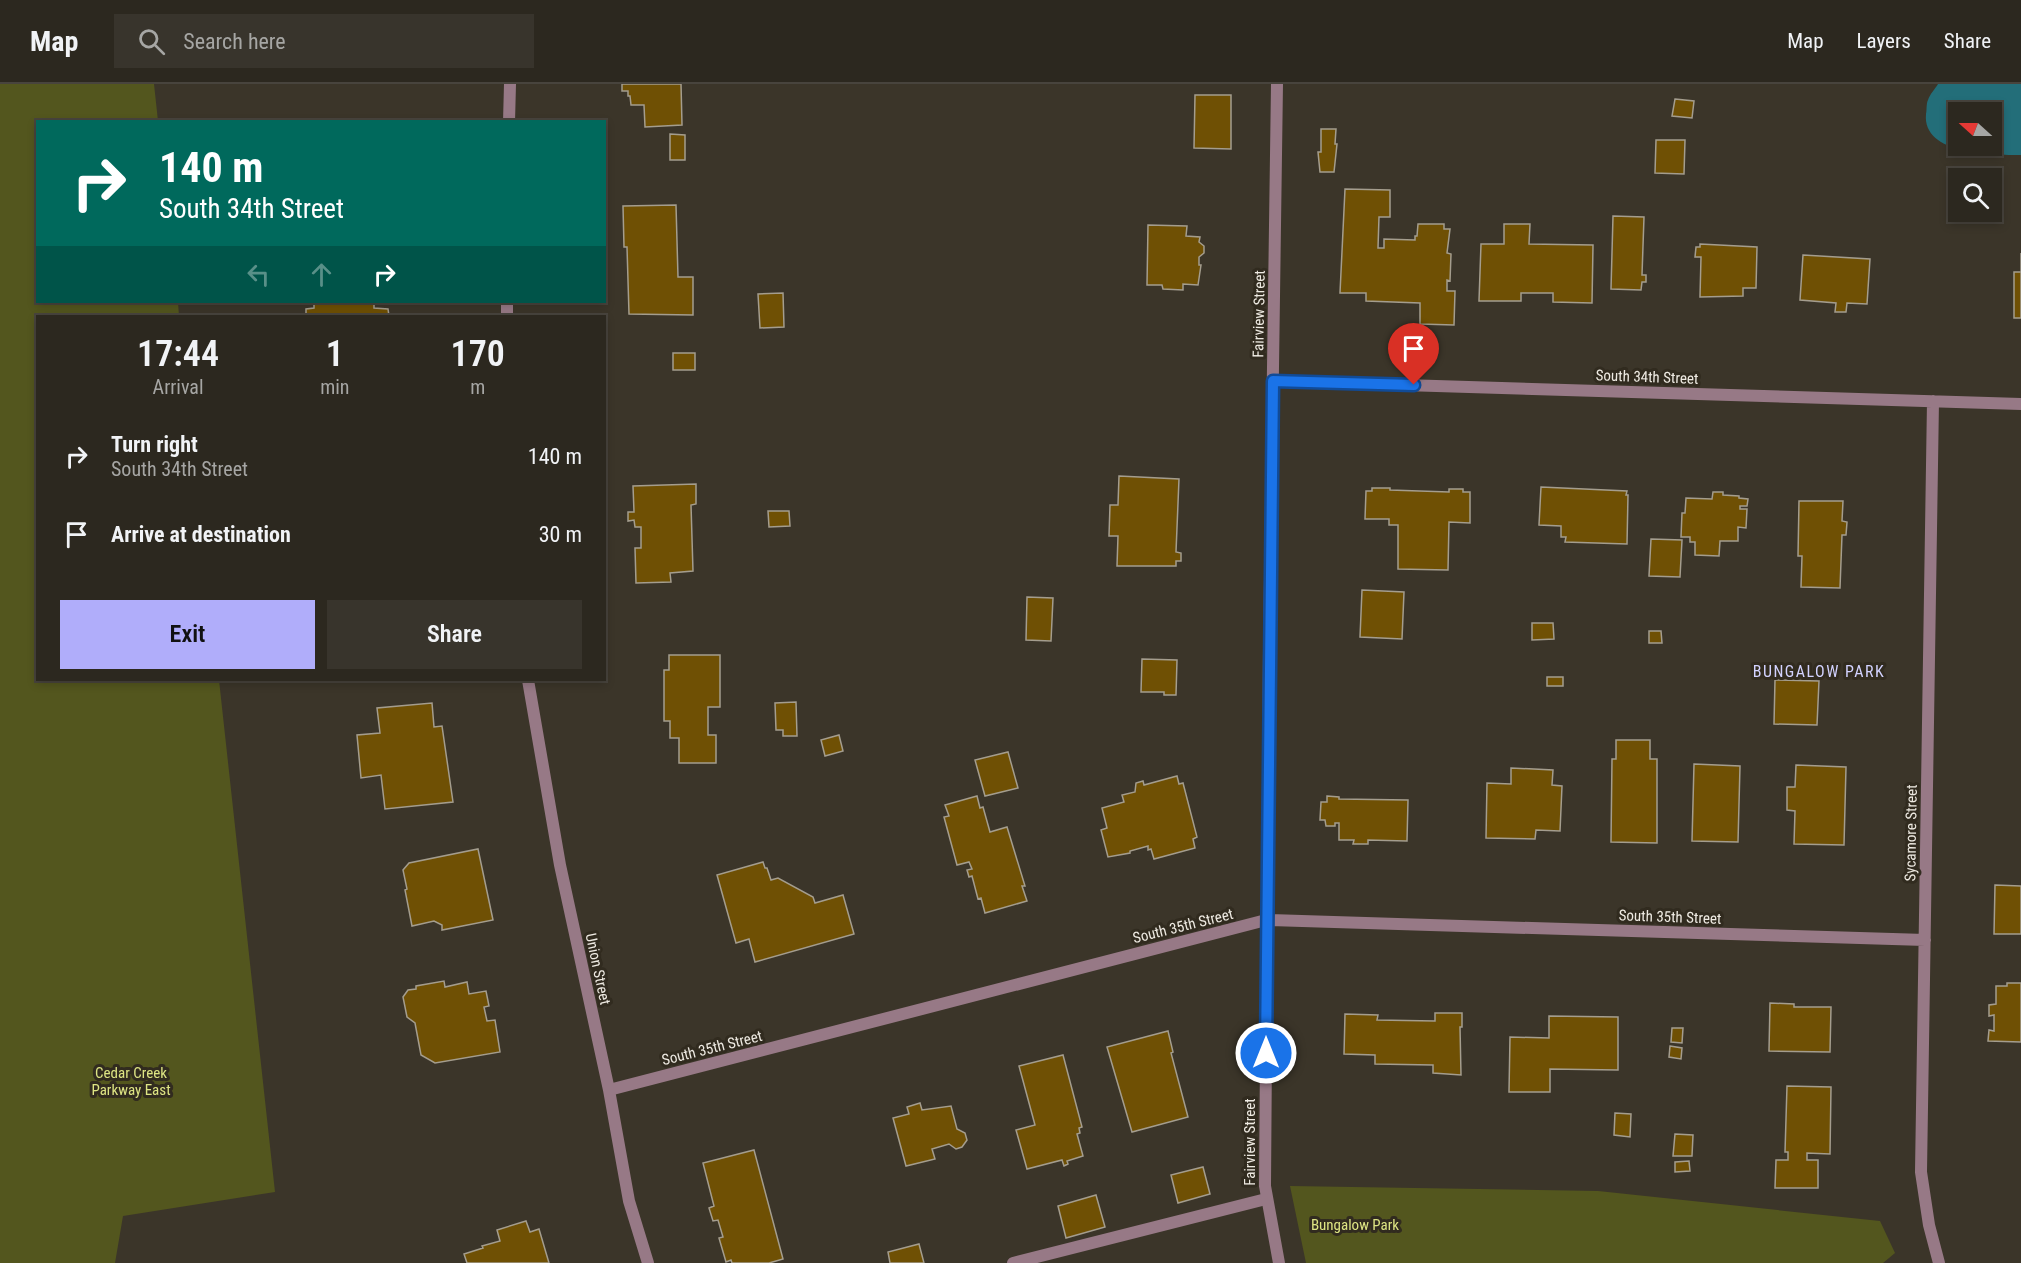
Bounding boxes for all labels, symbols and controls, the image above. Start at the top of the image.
search box [114,14,534,68]
text: Map [30,25,78,58]
icon: search [135,25,168,58]
text: Search here [183,29,286,54]
text: Map [1787,29,1824,53]
text: Layers [1857,29,1911,53]
text: Share [1944,29,1991,53]
north arrow [1948,102,2002,156]
map controls [1948,102,2002,222]
text: 140 m [159,143,264,192]
icon: right [60,144,138,222]
button: search [1948,168,2002,222]
text: South 34th Street [159,193,344,225]
icon: left [242,258,275,291]
icon: ahead [305,258,338,291]
icon: right [368,258,401,291]
street label: Fairview Street [1249,270,1269,358]
pin [1388,323,1439,385]
icon: arrive [1397,332,1430,365]
text: 17:44 [137,333,219,375]
text: 1 [326,333,344,375]
text: 170 [451,333,505,375]
street label: South 34th Street [1595,366,1699,388]
text: Arrival [153,375,204,399]
text: min [320,375,349,399]
text: m [470,375,485,399]
text: Turn right [111,432,198,457]
icon: right [60,440,93,473]
text: 140 m [528,444,582,469]
text: South 34th Street [111,457,248,481]
icon: arrive [60,518,93,551]
text: Arrive at destination [111,522,291,547]
text: 30 m [539,522,582,547]
button: Exit [60,600,315,669]
button: Share [327,600,582,669]
district label: BUNGALOW PARK [1753,662,1885,681]
street label: Sycamore Street [1901,784,1921,882]
street label: South 35th Street [1131,905,1235,947]
street label: South 35th Street [1618,906,1722,928]
street label: Union Street [582,932,614,1006]
position arrow [1234,1021,1298,1085]
street label: South 35th Street [660,1027,764,1069]
park label: Cedar Creek Parkway East [91,1064,171,1099]
street label: Fairview Street [1241,1098,1259,1186]
park label: Bungalow Park [1311,1216,1399,1234]

